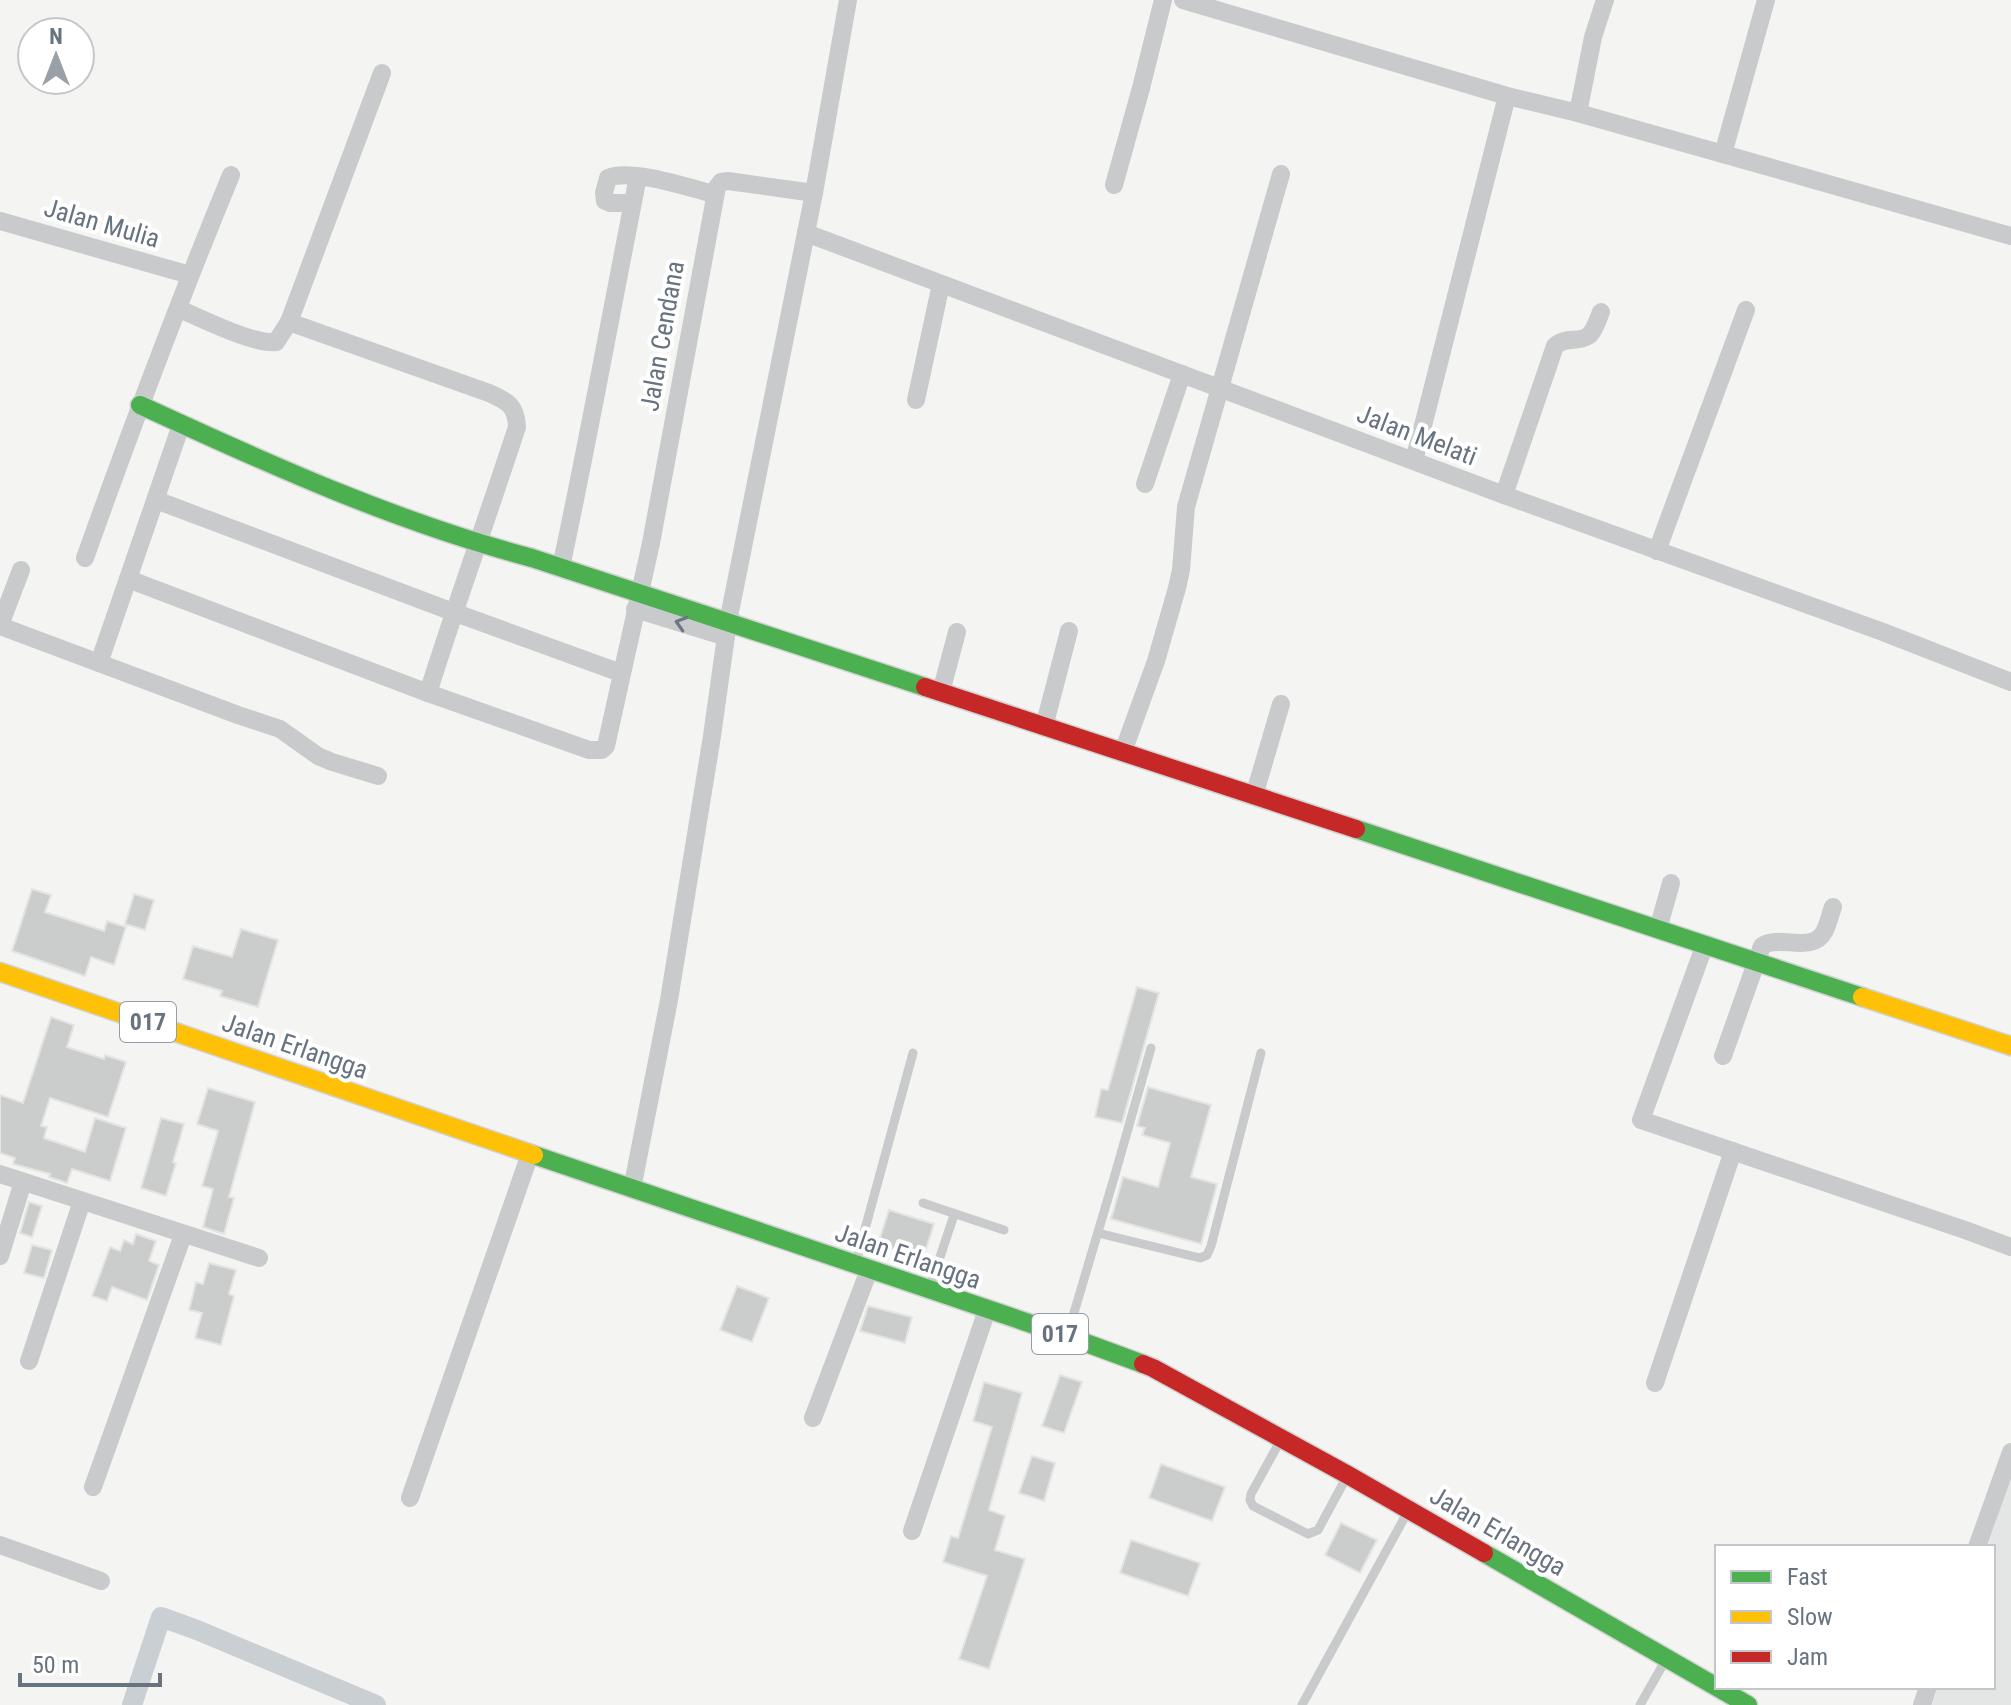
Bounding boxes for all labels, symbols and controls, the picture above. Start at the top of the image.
north arrow [16,16,96,96]
text: N [49,24,63,49]
street label: Jalan Mulia [41,192,163,254]
street label: Jalan Cendana [634,259,690,413]
street label: Jalan Melati [1353,398,1481,472]
one-way arrow [674,616,688,632]
road number: 017 [120,1002,176,1042]
street label: Jalan Erlangga [218,1007,372,1085]
street label: Jalan Erlangga [831,1217,985,1295]
road number: 017 [1032,1314,1088,1354]
street label: Jalan Erlangga [1425,1480,1571,1582]
legend [1715,1545,1995,1689]
text: Fast [1787,1563,1828,1591]
text: Slow [1787,1603,1833,1631]
scale bar [20,1637,160,1687]
text: Jam [1787,1643,1828,1671]
text: 50 m [32,1651,79,1679]

